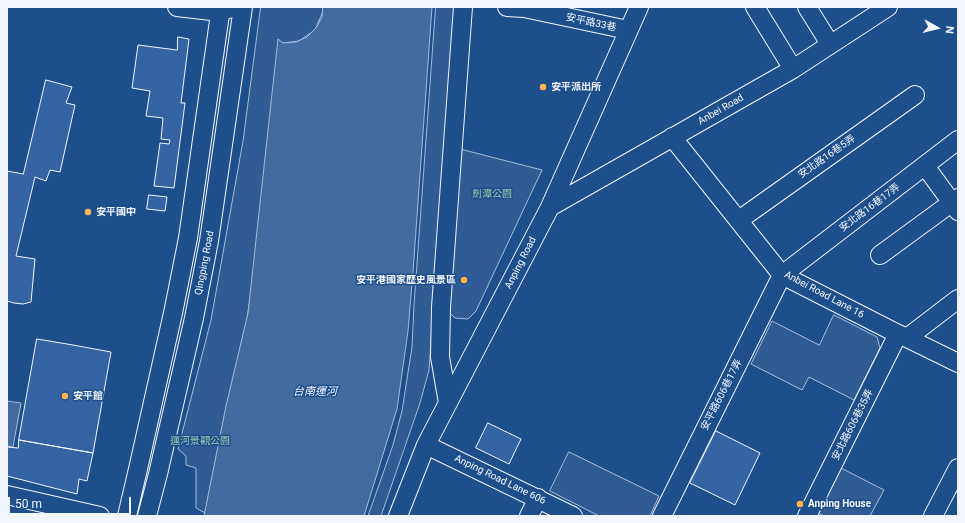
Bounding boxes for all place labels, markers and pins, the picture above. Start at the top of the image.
place label: 安平派出所 [551,81,601,93]
marker: 安平派出所 [538,82,548,92]
place label: 安平國中 [96,206,136,218]
marker: 安平國中 [83,207,93,217]
place label: 安平港國家歷史風景區 [356,274,456,286]
marker: 安平港國家歷史風景區 [459,275,469,285]
place label: 安平館 [73,390,103,402]
marker: 安平館 [60,391,70,401]
place label: Anping House [808,498,871,510]
marker: Anping House [795,499,805,509]

